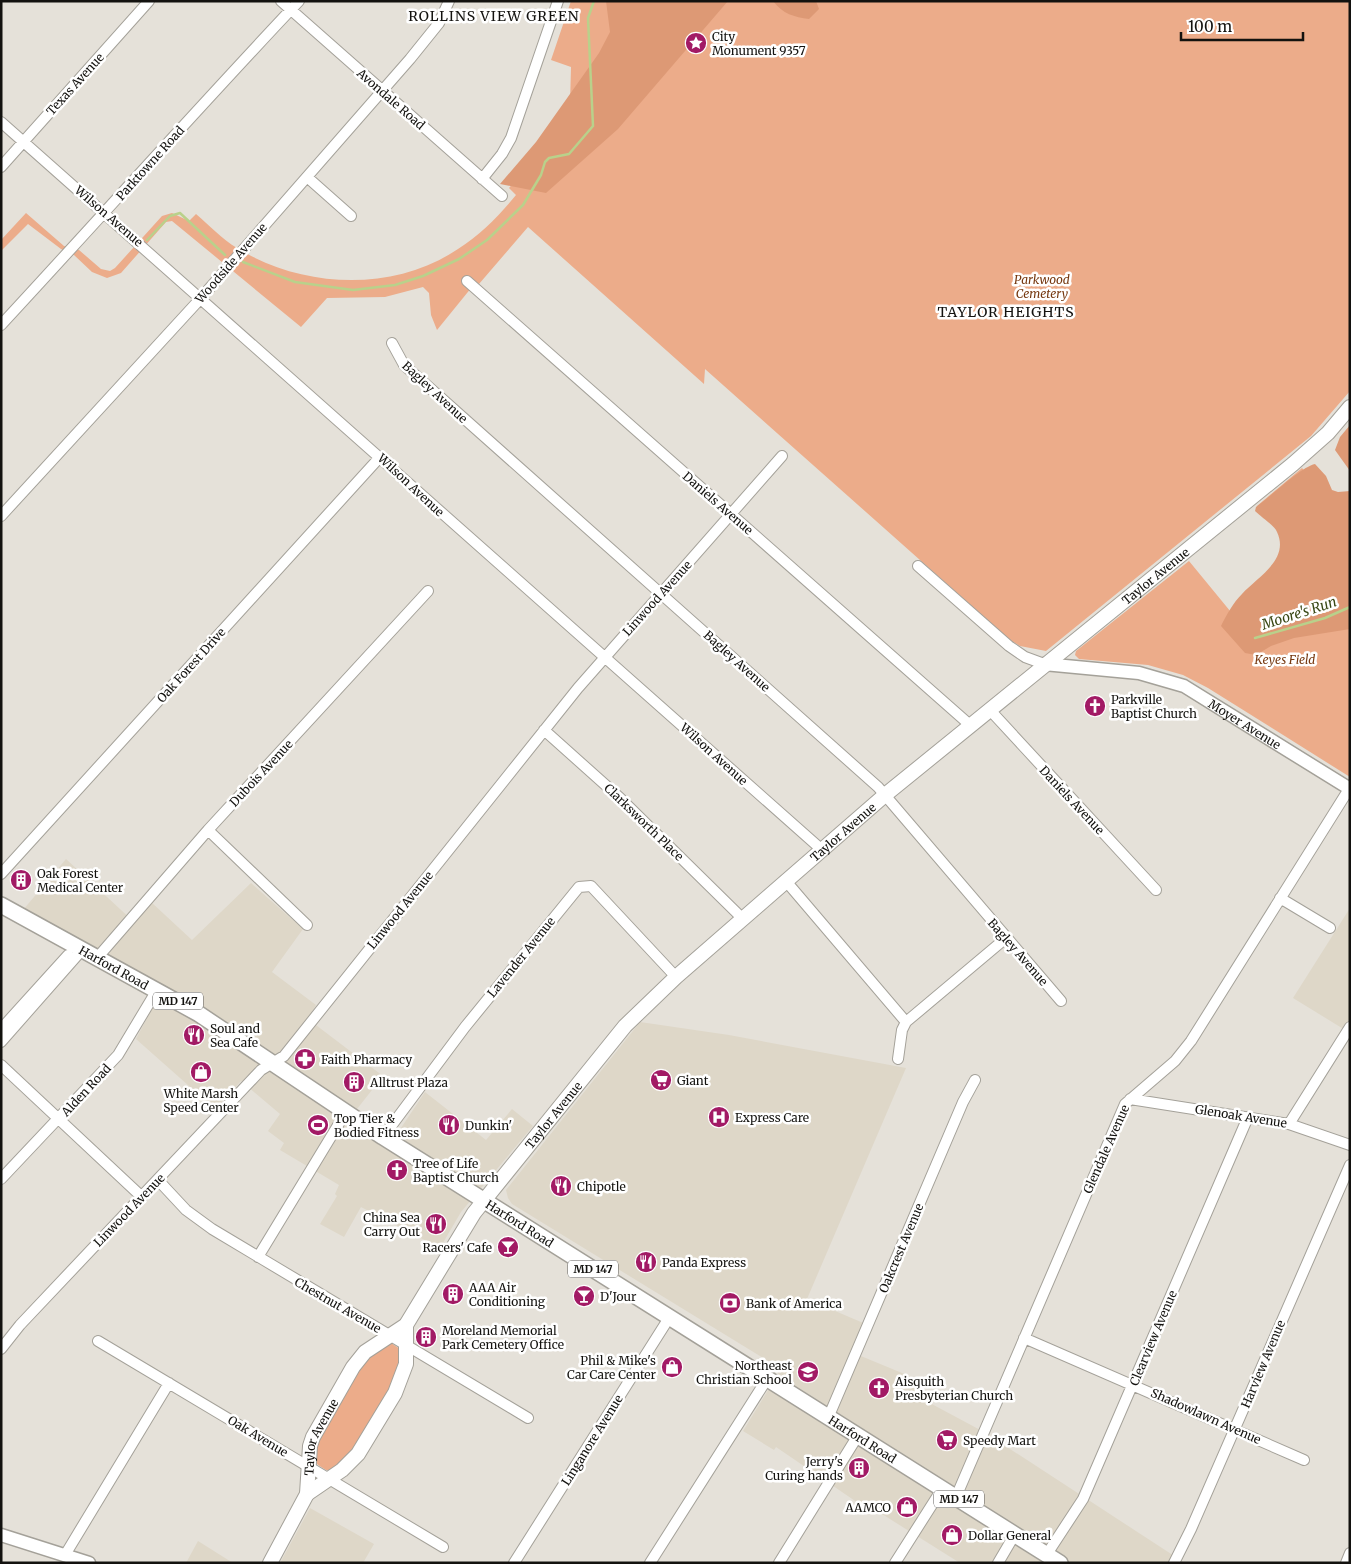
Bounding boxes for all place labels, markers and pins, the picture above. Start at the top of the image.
place label: City Monument 9357 [712,29,806,58]
place icon: City Monument 9357 [684,31,708,55]
place label: Parkville Baptist Church [1111,692,1197,721]
church icon: Parkville Baptist Church [1083,694,1107,718]
place label: Oak Forest Medical Center [37,866,124,895]
building icon: Oak Forest Medical Center [9,868,33,892]
place label: Soul and Sea Cafe [210,1021,260,1050]
restaurant icon: Soul and Sea Cafe [182,1023,206,1047]
pharmacy icon: Faith Pharmacy [293,1047,317,1071]
place label: Faith Pharmacy [321,1052,412,1067]
shop icon: White Marsh Speed Center [189,1060,213,1084]
supermarket icon: Giant [649,1068,673,1092]
building icon: Alltrust Plaza [342,1070,366,1094]
place label: Giant [677,1073,709,1088]
place label: Alltrust Plaza [369,1075,448,1090]
place label: White Marsh Speed Center [163,1086,239,1115]
hospital icon: Express Care [707,1105,731,1129]
place label: Express Care [735,1110,809,1125]
place label: Top Tier & Bodied Fitness [334,1111,419,1140]
sports icon: Top Tier & Bodied Fitness [306,1113,330,1137]
restaurant icon: Dunkin' [437,1113,461,1137]
place label: Dunkin' [465,1118,512,1133]
place label: Tree of Life Baptist Church [413,1156,499,1185]
church icon: Tree of Life Baptist Church [385,1158,409,1182]
restaurant icon: Chipotle [549,1174,573,1198]
place label: Chipotle [577,1179,626,1194]
place label: China Sea Carry Out [363,1210,421,1239]
restaurant icon: China Sea Carry Out [424,1212,448,1236]
bar icon: Racers' Cafe [496,1235,520,1259]
place label: Racers' Cafe [423,1240,492,1255]
restaurant icon: Panda Express [634,1250,658,1274]
place label: Panda Express [662,1255,746,1270]
place label: AAA Air Conditioning [468,1280,546,1309]
building icon: AAA Air Conditioning [441,1282,465,1306]
bar icon: D'Jour [572,1284,596,1308]
place label: D'Jour [600,1289,637,1304]
bank icon: Bank of America [718,1291,742,1315]
place label: Bank of America [746,1296,842,1311]
place label: Moreland Memorial Park Cemetery Office [442,1323,564,1352]
building icon: Moreland Memorial Park Cemetery Office [414,1325,438,1349]
place label: Phil & Mike's Car Care Center [567,1353,657,1382]
shop icon: Phil & Mike's Car Care Center [660,1355,684,1379]
place label: Northeast Christian School [696,1358,792,1387]
school or university icon: Northeast Christian School [796,1360,820,1384]
place label: Aisquith Presbyterian Church [894,1374,1013,1403]
church icon: Aisquith Presbyterian Church [867,1376,891,1400]
supermarket icon: Speedy Mart [935,1428,959,1452]
place label: Speedy Mart [963,1433,1036,1448]
place label: Jerry's Curing hands [765,1454,843,1483]
building icon: Jerry's Curing hands [847,1456,871,1480]
shop icon: AAMCO [895,1495,919,1519]
place label: AAMCO [844,1500,891,1515]
shop icon: Dollar General [940,1523,964,1547]
place label: Dollar General [968,1528,1052,1543]

